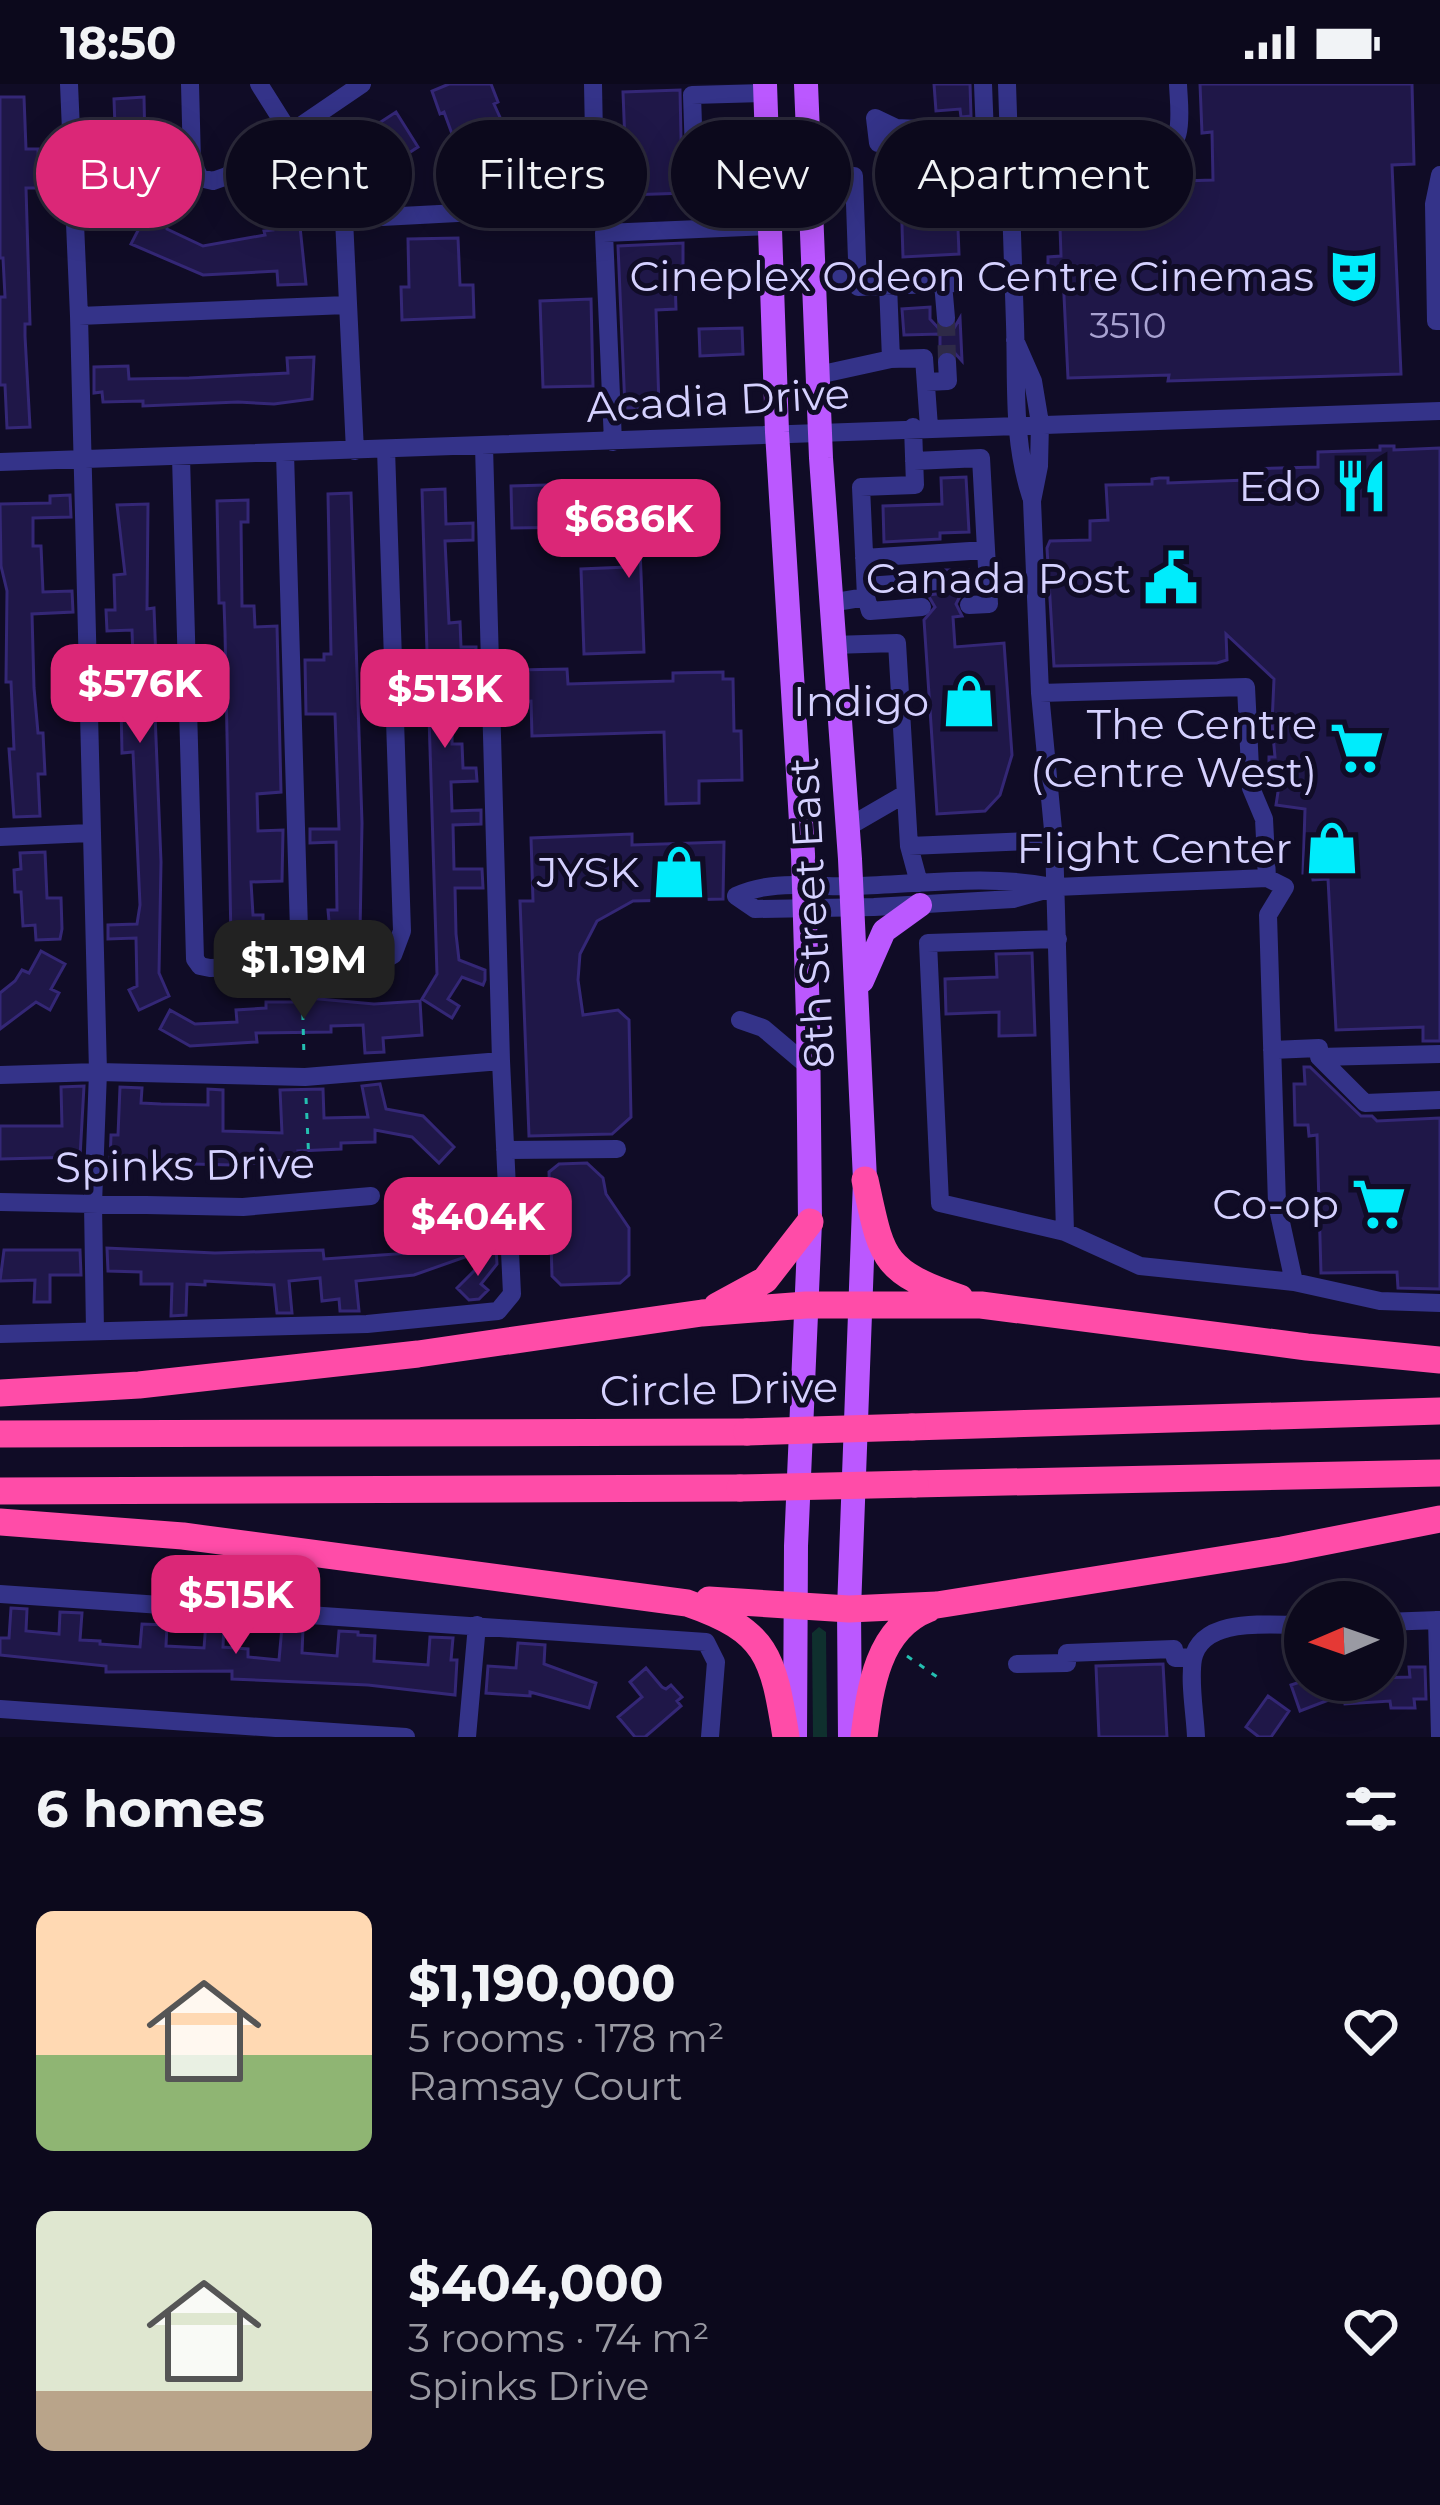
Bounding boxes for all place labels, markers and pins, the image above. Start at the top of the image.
theatre icon: Cineplex Odeon Centre Cinemas [1325,247,1383,305]
place label: Cineplex Odeon Centre Cinemas [629,250,1314,302]
restaurant icon: Edo [1332,457,1390,515]
place label: Edo [1238,460,1321,512]
pin: $686K [545,479,713,581]
public building icon: Canada Post [1142,549,1200,607]
place label: Canada Post [866,552,1131,604]
pin: $576K [56,644,224,746]
pin: $513K [361,649,529,751]
shop icon: Indigo [940,672,998,730]
place label: Indigo [793,675,929,727]
place label: The Centre (Centre West) [1030,698,1317,798]
supermarket icon: The Centre (Centre West) [1328,719,1386,777]
shop icon: Flight Center [1303,819,1361,877]
place label: Flight Center [1017,822,1292,874]
shop icon: JYSK [650,843,708,901]
place label: JYSK [536,846,639,898]
pin: $1.19M [206,920,402,1022]
supermarket icon: Co-op [1350,1175,1408,1233]
pin: $404K [394,1177,562,1279]
place label: Co-op [1212,1178,1339,1230]
pin: $515K [152,1555,320,1657]

